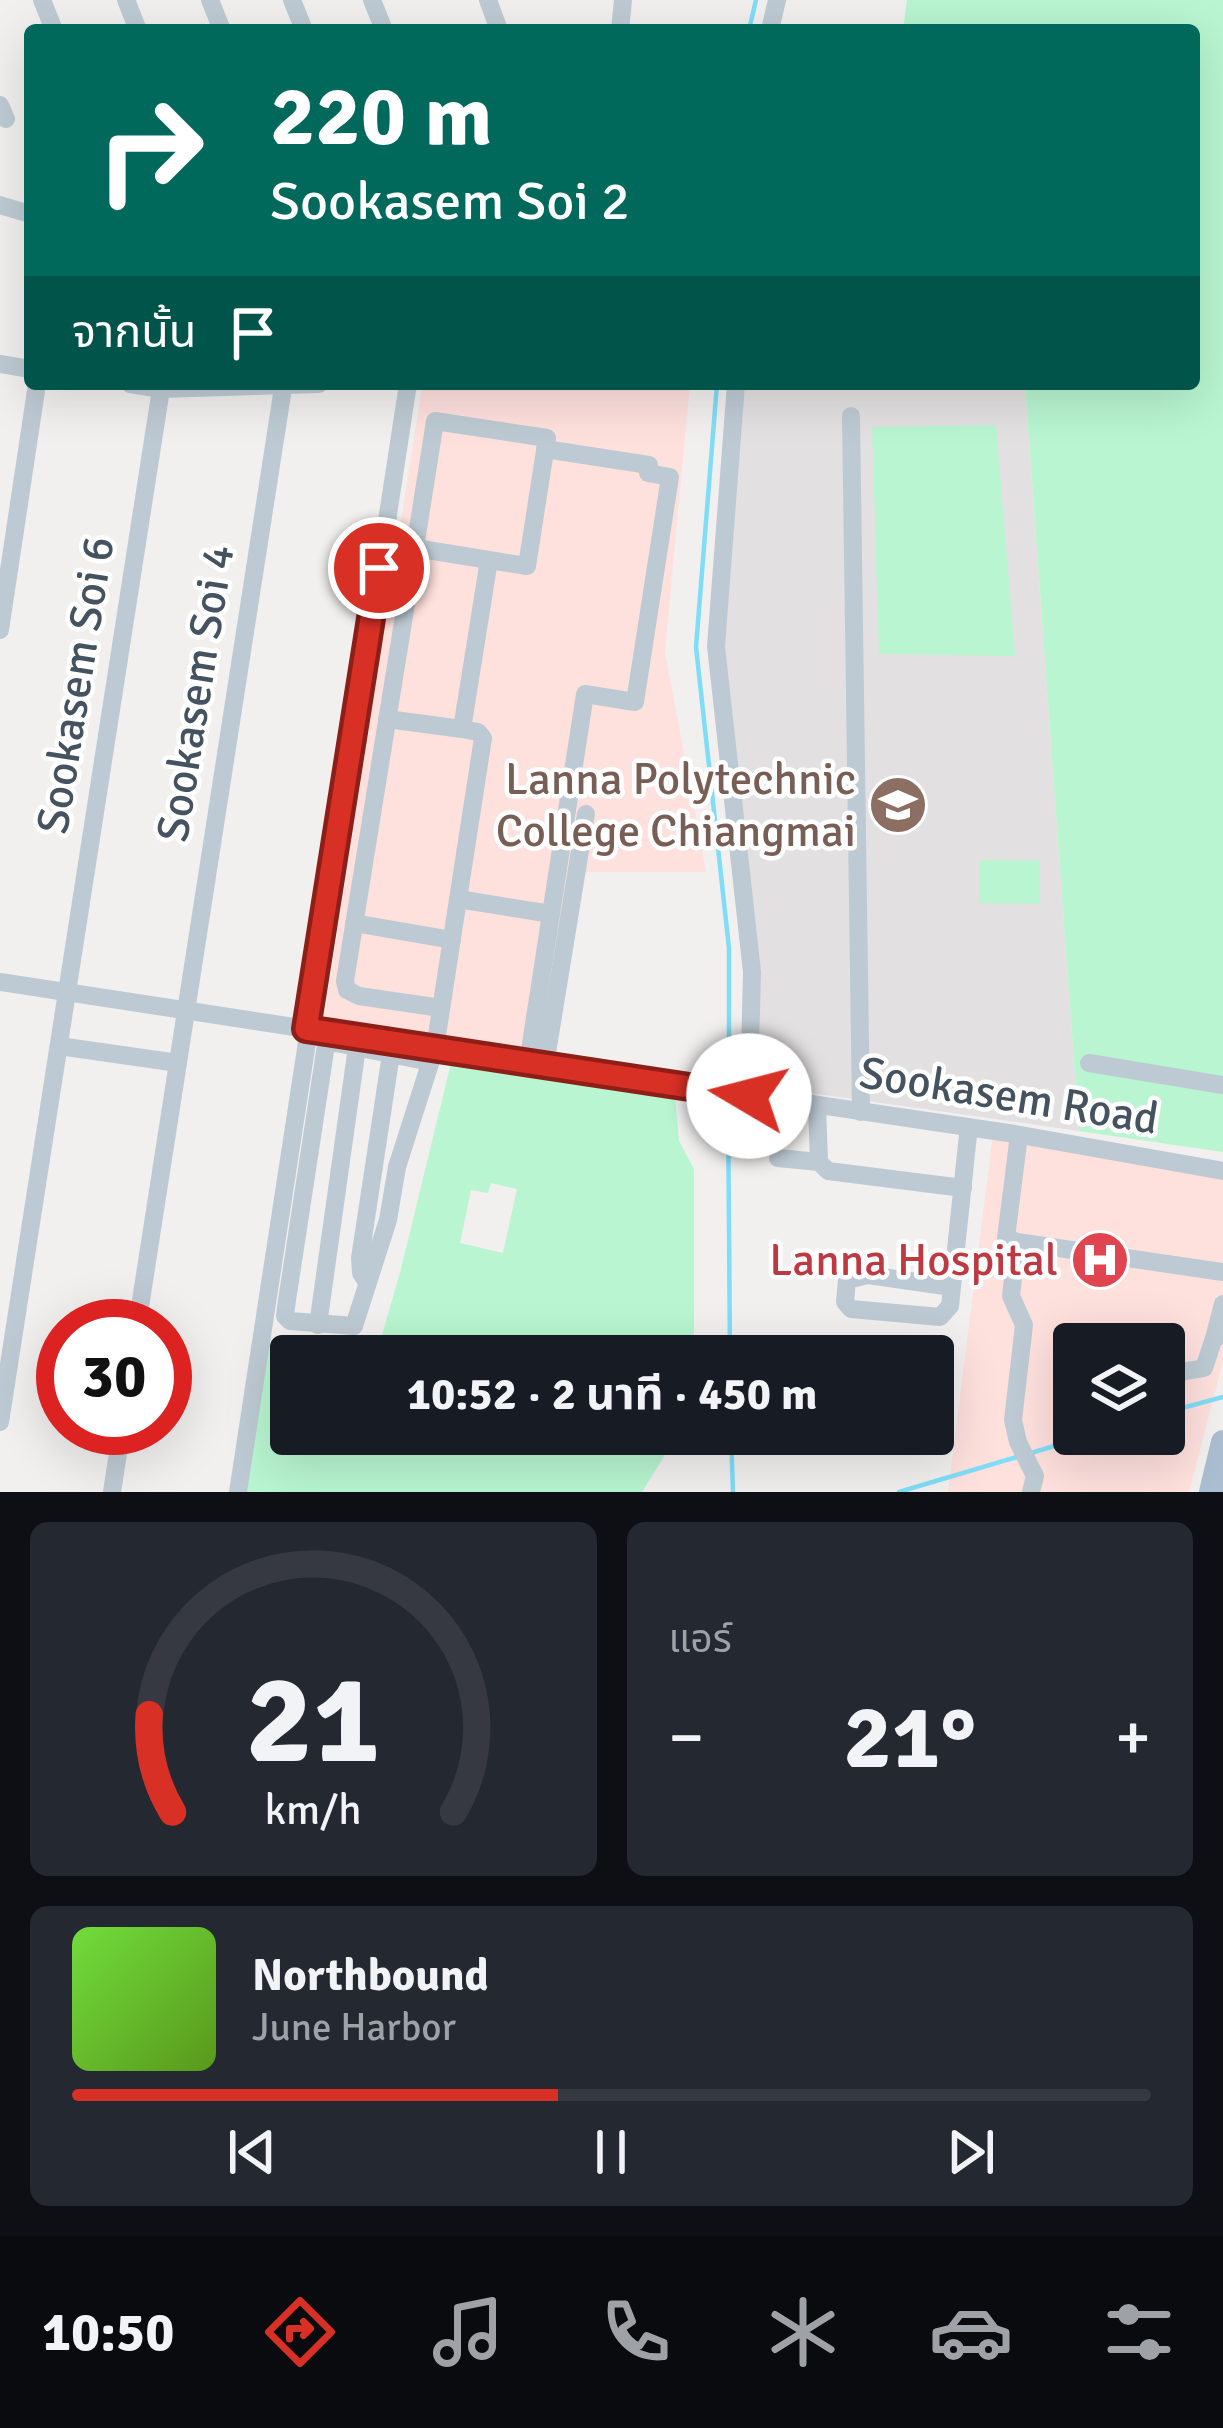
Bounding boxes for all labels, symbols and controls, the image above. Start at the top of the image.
text: 220 m [270,65,492,169]
icon: right [72,72,228,228]
text: Sookasem Soi 2 [270,168,630,235]
icon: arrive [220,300,286,366]
text: จากนั้น [72,305,196,360]
pin [328,517,430,619]
street label: Sookasem Soi 6 [25,533,127,837]
icon: arrive [346,535,412,601]
street label: Sookasem Soi 4 [145,541,247,845]
place label: Lanna Polytechnic College Chiangmai [496,752,856,859]
school or university icon: Lanna Polytechnic College Chiangmai [867,774,929,836]
position arrow [686,1033,812,1159]
street label: Sookasem Road [856,1045,1162,1147]
hospital icon: Lanna Hospital [1069,1229,1131,1291]
place label: Lanna Hospital [769,1233,1058,1288]
speed limit sign: 30 [36,1299,192,1455]
map controls [1053,1323,1185,1455]
button: layers [1053,1323,1185,1455]
text: 10:52 · 2 นาที · 450 m [407,1367,817,1422]
text: แอร์ [669,1615,732,1663]
text: 21 [246,1644,381,1797]
text: 21° [843,1682,976,1793]
text: − [669,1697,704,1778]
text: + [1115,1697,1151,1778]
text: km/h [265,1784,362,1837]
text: Northbound [252,1948,489,2003]
text: June Harbor [252,2003,456,2051]
icon: previous [219,2119,285,2185]
icon: pause [578,2119,644,2185]
icon: next [938,2119,1004,2185]
icon: directions [258,2290,342,2374]
icon: music [426,2290,510,2374]
icon: phone [594,2290,678,2374]
icon: climate [761,2290,845,2374]
icon: car [929,2290,1013,2374]
icon: filters [1097,2290,1181,2374]
text: 10:50 [42,2299,174,2366]

